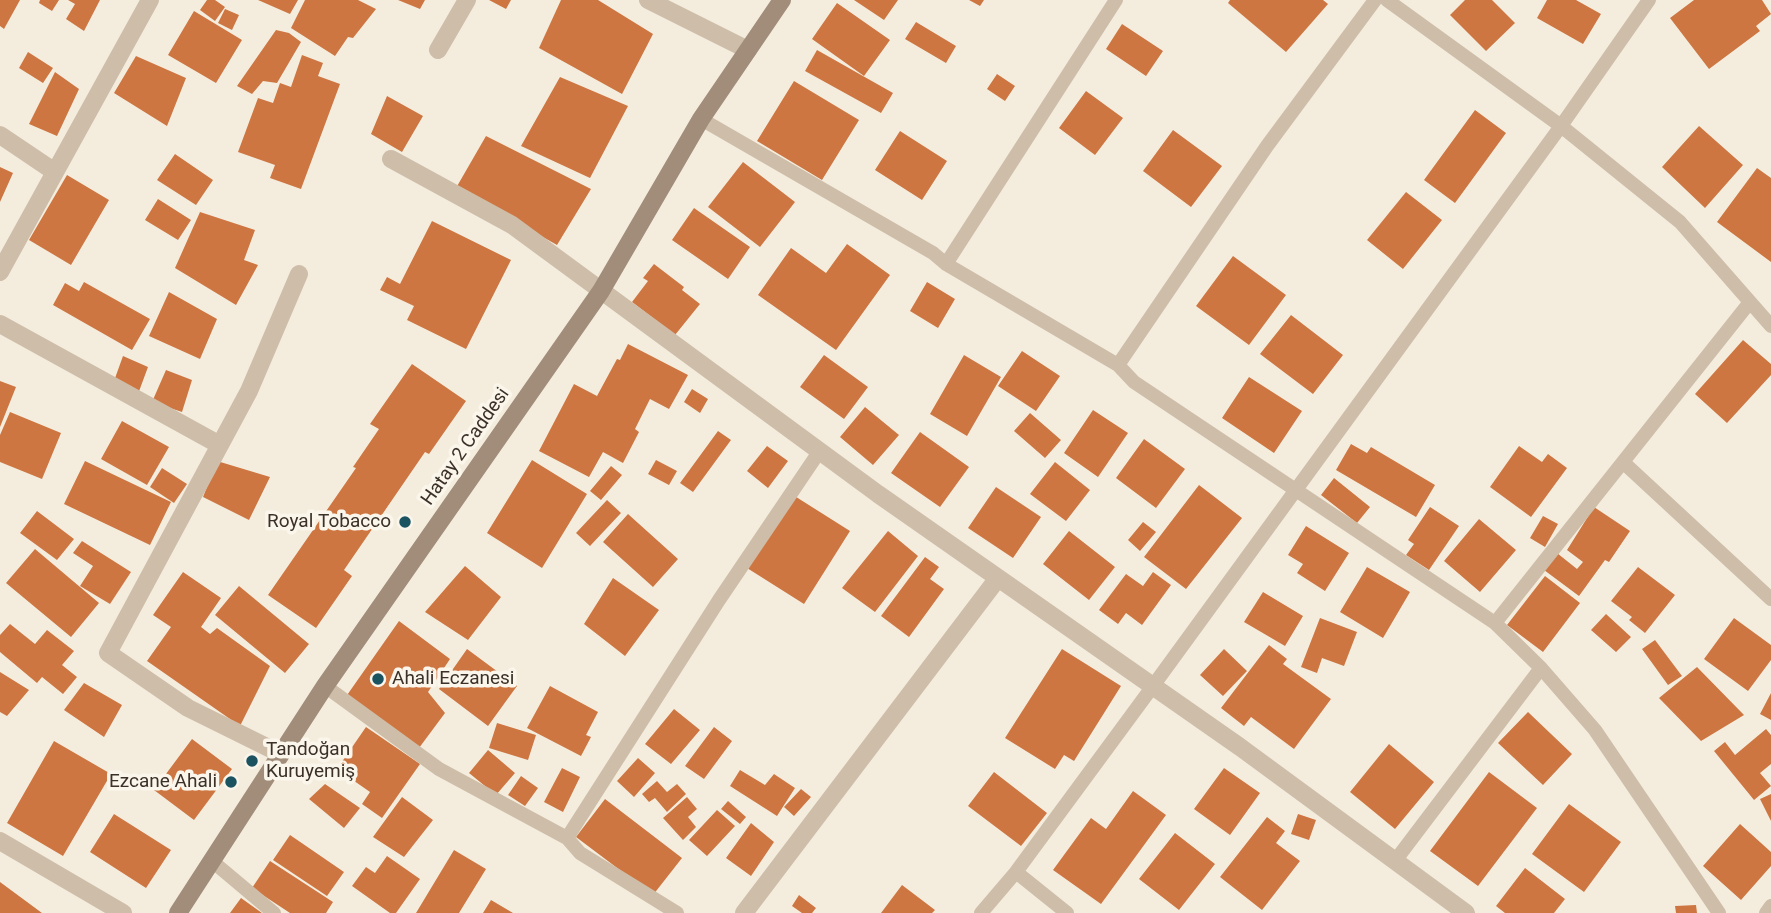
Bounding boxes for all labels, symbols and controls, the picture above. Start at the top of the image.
street label: Hatay 2 Caddesi [417,384,515,510]
place label: Royal Tobacco [267,511,391,533]
marker: Royal Tobacco [397,514,413,530]
place label: Ahali Eczanesi [392,668,514,690]
marker: Ahali Eczanesi [370,671,386,687]
place label: Tandoğan Kuruyemiş [266,739,355,783]
marker: Tandoğan Kuruyemiş [244,753,260,769]
place label: Ezcane Ahali [109,771,217,793]
marker: Ezcane Ahali [223,774,239,790]

